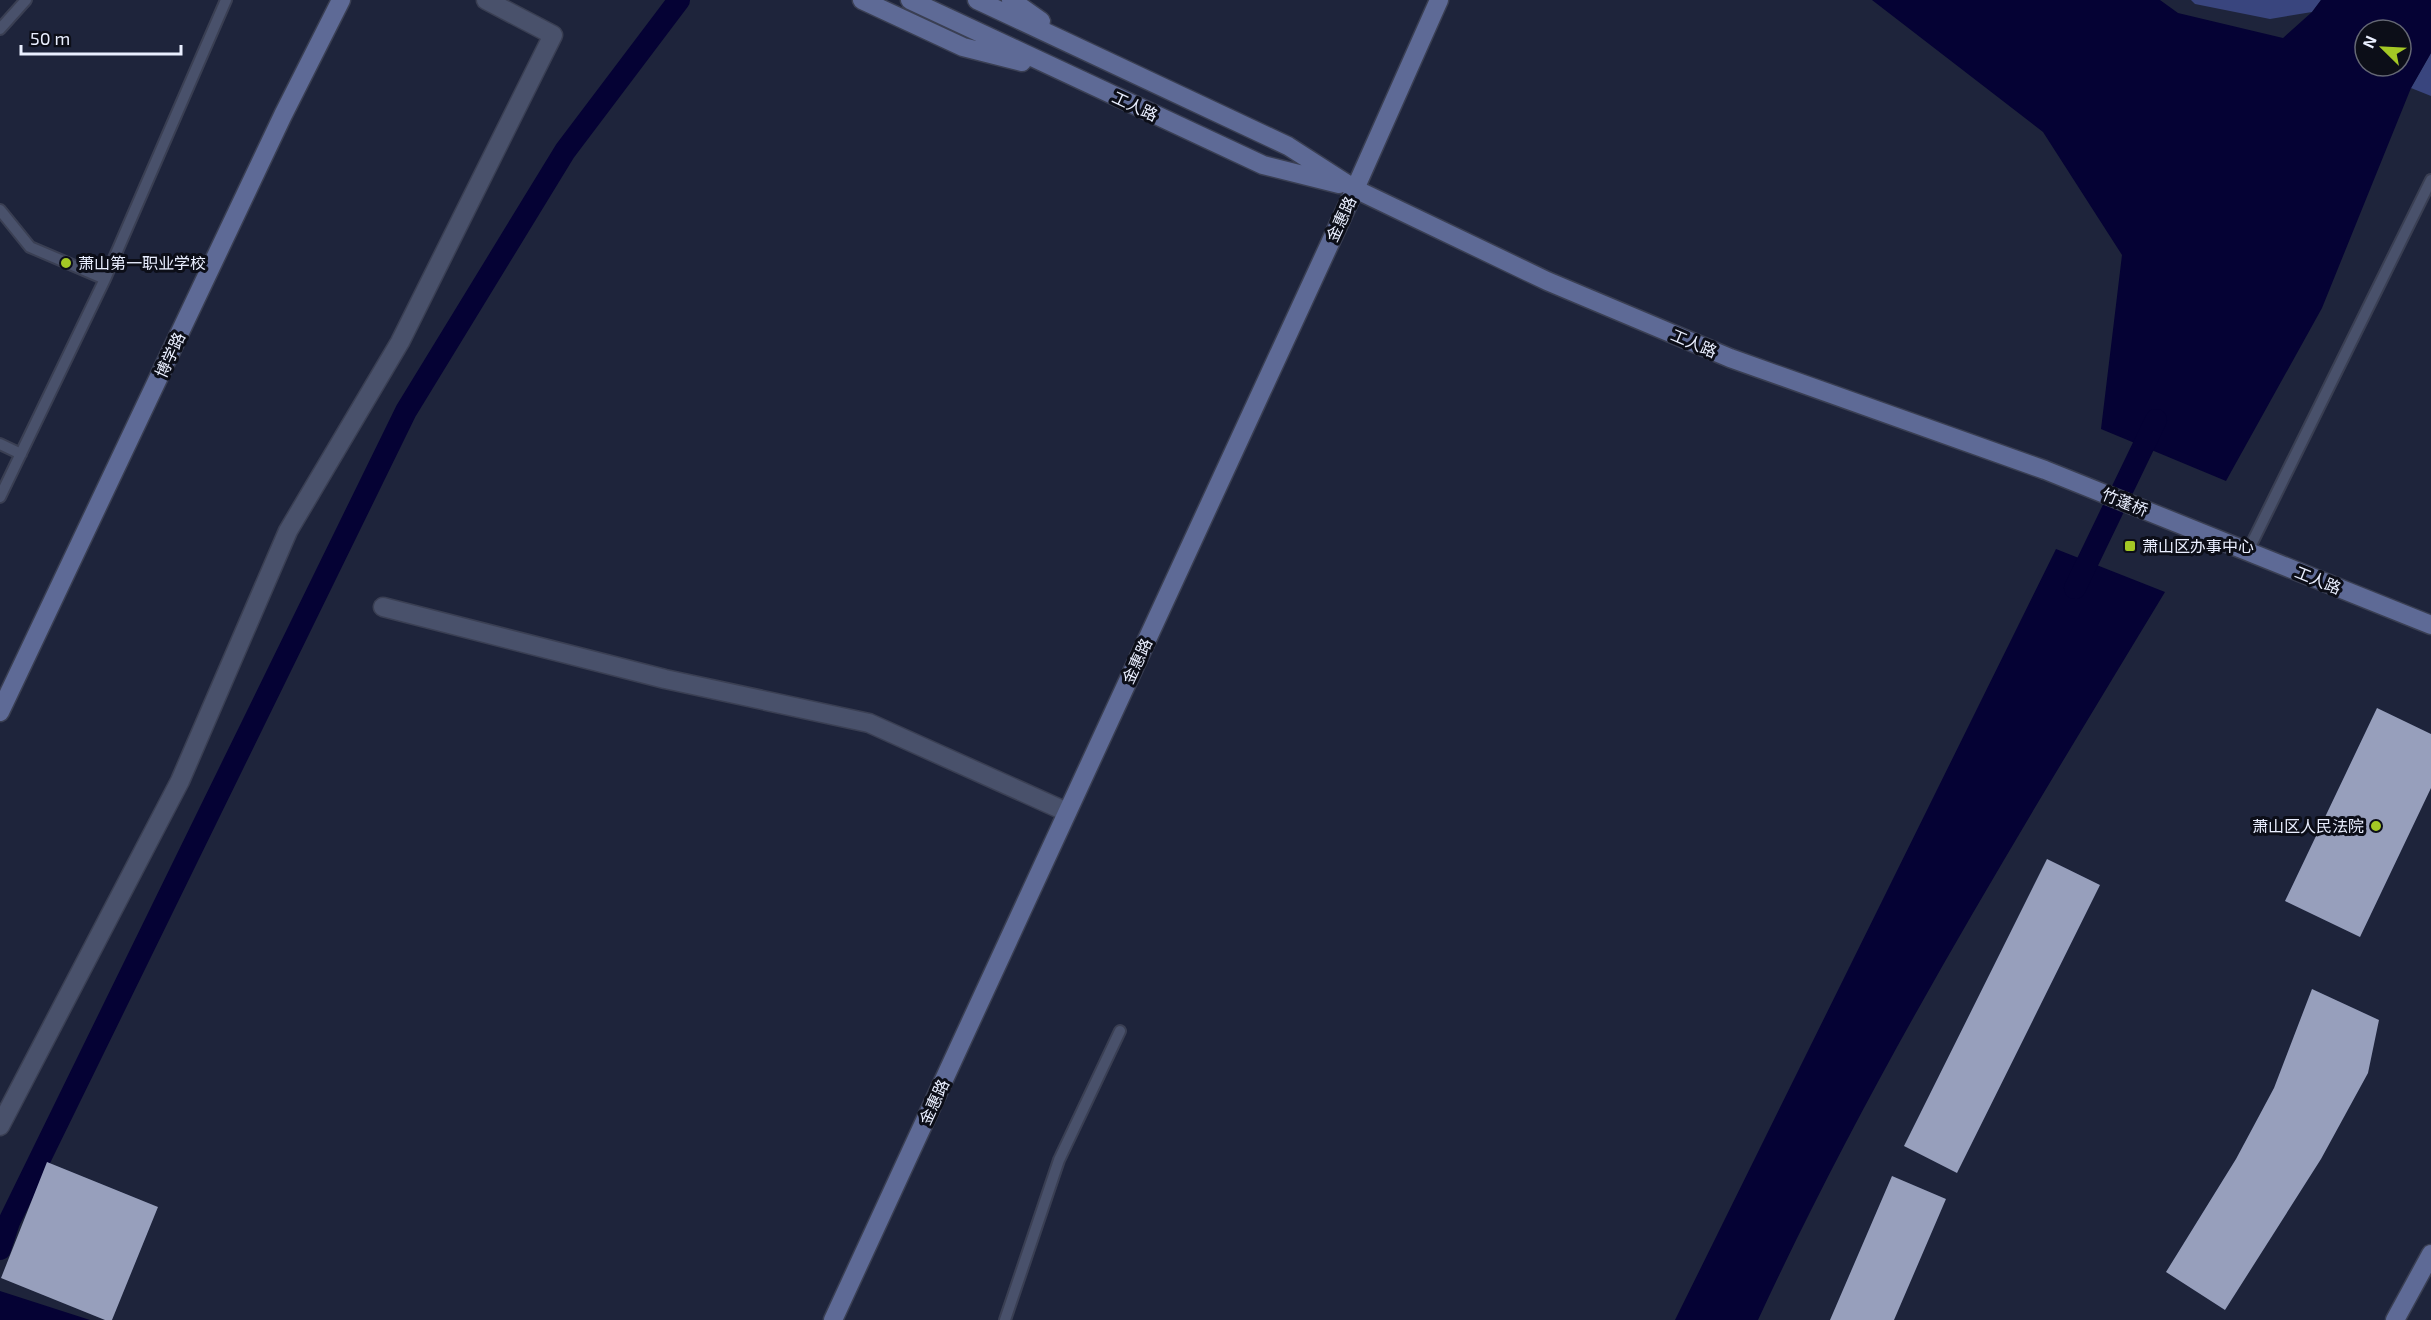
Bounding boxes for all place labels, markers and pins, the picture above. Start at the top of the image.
place label: 萧山第一职业学校 [78,253,206,272]
marker: 萧山第一职业学校 [59,256,73,270]
place label: 萧山区办事中心 [2142,536,2254,555]
marker: 萧山区办事中心 [2123,539,2137,553]
place label: 萧山区人民法院 [2252,816,2364,835]
marker: 萧山区人民法院 [2369,819,2383,833]

